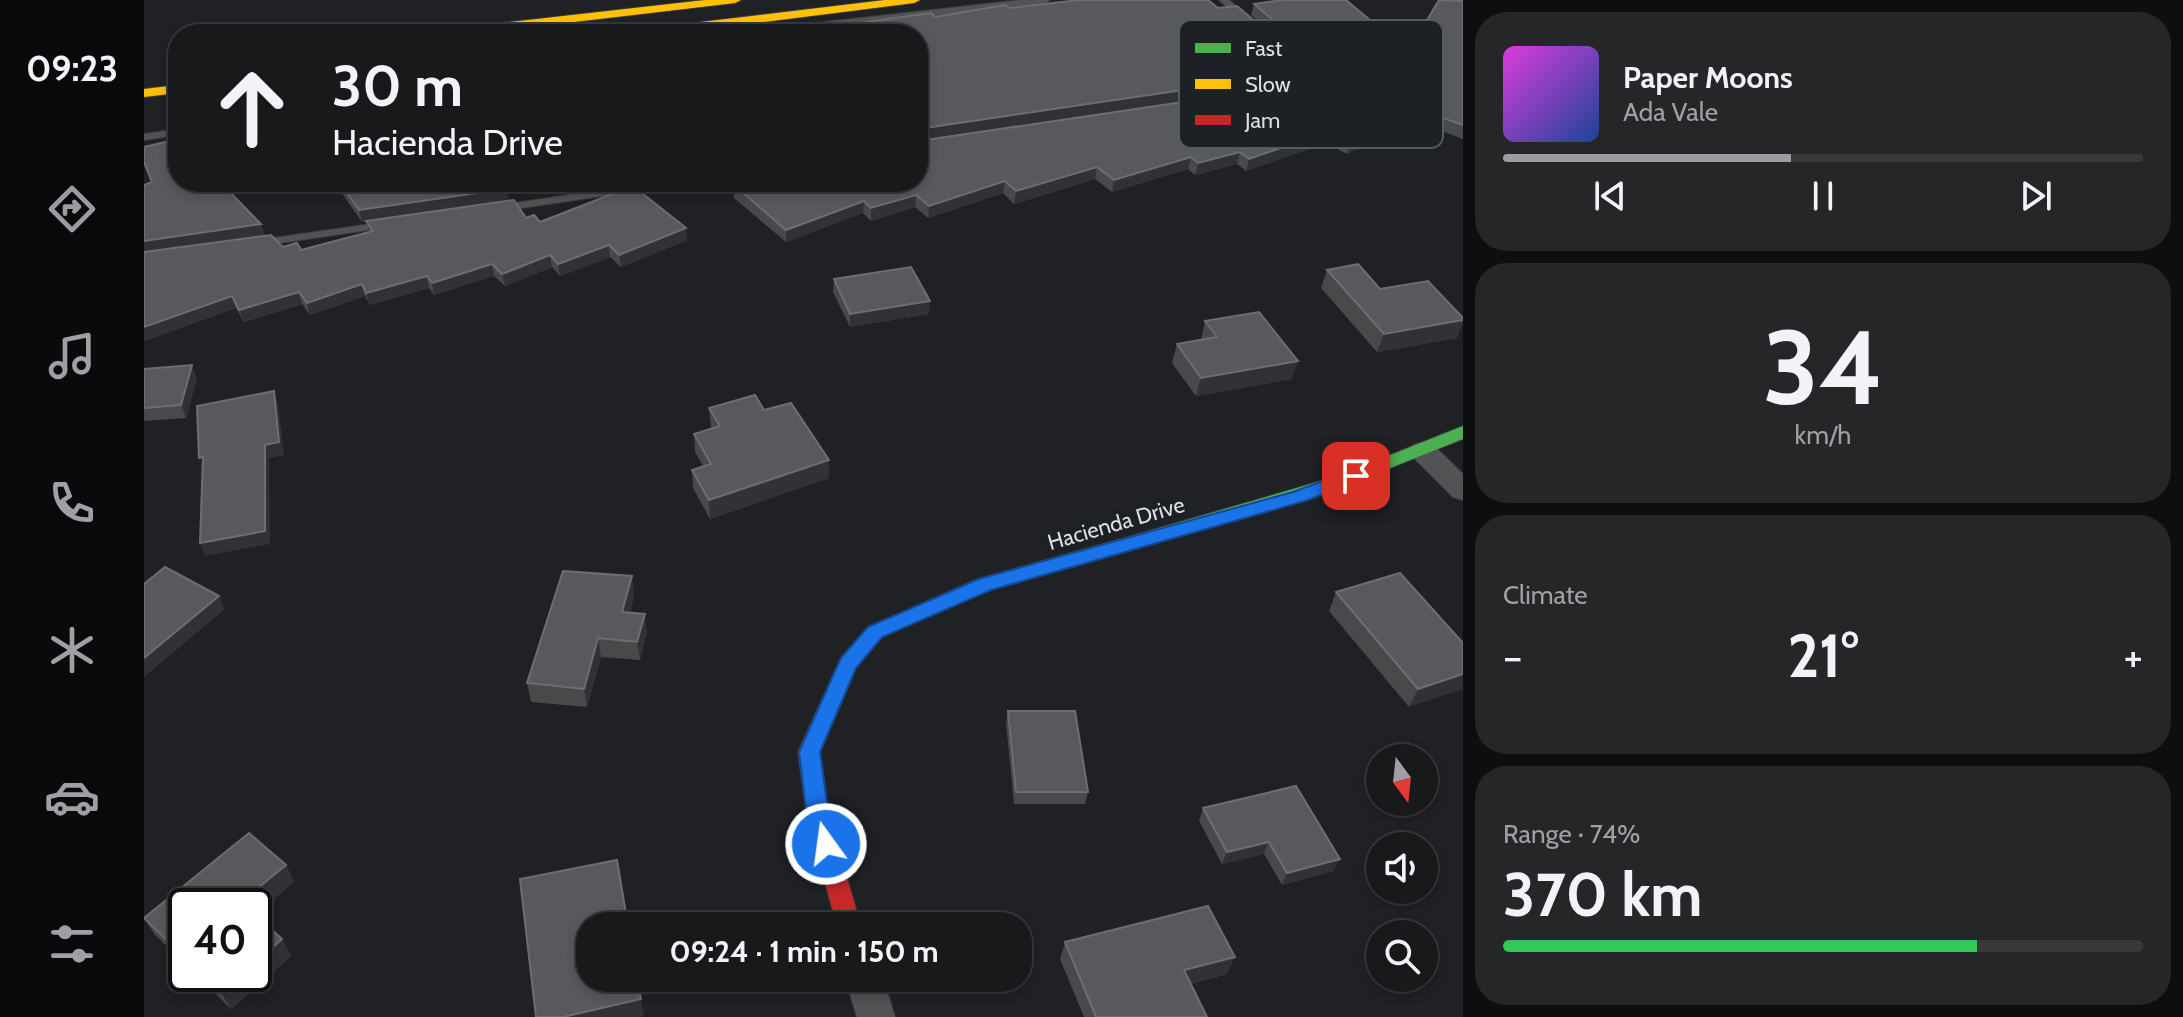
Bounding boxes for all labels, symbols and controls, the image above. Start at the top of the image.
legend [1179,20,1443,148]
text: Fast [1245,35,1283,62]
text: 09:23 [26,46,118,90]
text: 30 m [332,52,463,120]
icon: ahead [200,56,304,160]
text: Paper Moons [1623,59,1793,96]
text: Slow [1245,71,1291,98]
text: Ada Vale [1623,96,1718,128]
text: Jam [1244,107,1280,134]
text: Hacienda Drive [332,120,563,164]
icon: previous [1588,174,1632,218]
icon: pause [1801,174,1845,218]
icon: next [2014,174,2058,218]
icon: directions [44,181,100,237]
text: 34 [1763,304,1883,430]
icon: music [44,328,100,384]
text: km/h [1795,419,1851,451]
pin [1322,442,1390,510]
icon: arrive [1334,454,1378,498]
icon: phone [44,475,100,531]
street label: Hacienda Drive [1045,491,1188,556]
text: Climate [1503,579,1588,611]
text: 21° [1787,619,1859,692]
icon: climate [44,622,100,678]
text: − [1503,630,1522,683]
text: + [2124,630,2143,683]
north arrow [1366,744,1438,816]
map controls [1366,744,1438,992]
icon: car [44,769,100,825]
position arrow [784,802,868,886]
text: Range · 74% [1503,818,1640,850]
button: sound [1366,832,1438,904]
text: 370 km [1503,858,1703,931]
speed limit sign: 40 [168,888,272,992]
icon: filters [44,916,100,972]
button: search [1366,920,1438,992]
text: 09:24 · 1 min · 150 m [670,933,938,970]

